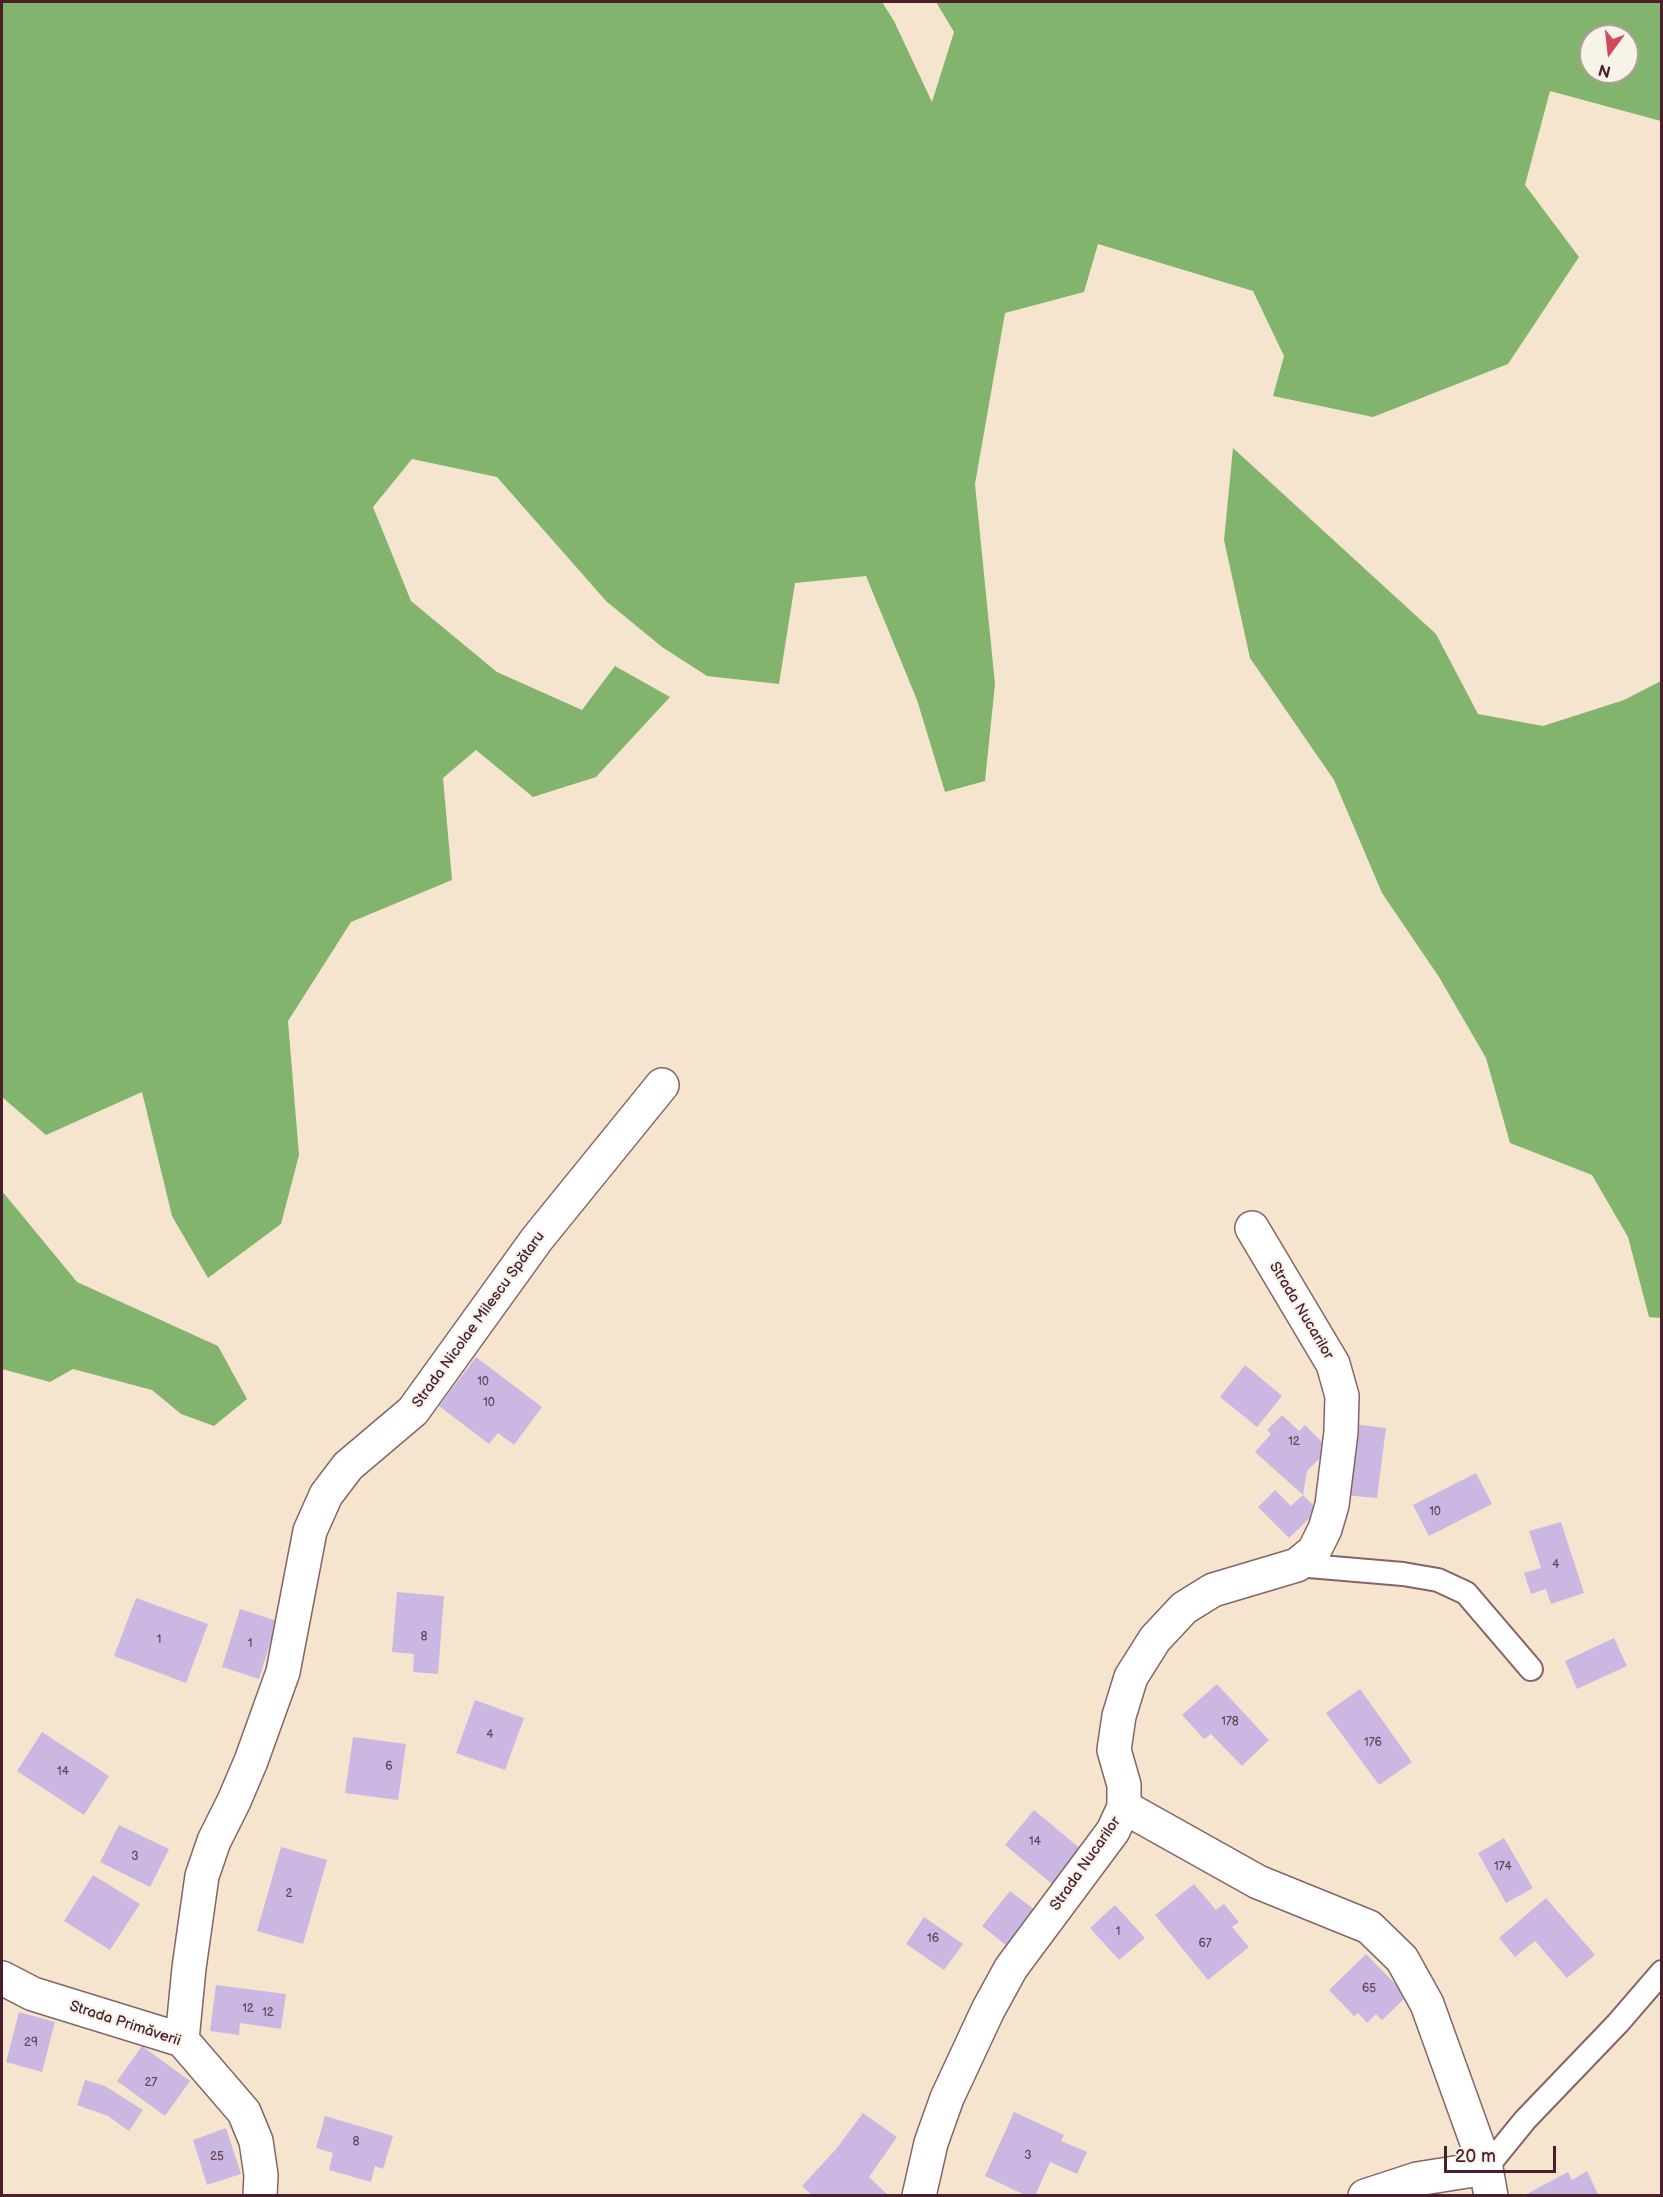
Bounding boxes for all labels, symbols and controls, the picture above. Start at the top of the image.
north arrow [1579,24,1639,84]
text: N [1596,59,1613,81]
street label: Strada Nicolae Milescu Spătaru [409,1228,549,1412]
street label: Strada Nucarilor [1265,1259,1337,1363]
house number: 10 [477,1375,489,1389]
house number: 10 [483,1396,495,1410]
house number: 12 [1288,1435,1300,1449]
house number: 10 [1429,1505,1441,1519]
house number: 4 [1552,1558,1560,1572]
house number: 8 [421,1630,427,1644]
house number: 1 [157,1633,161,1647]
house number: 1 [248,1637,252,1651]
house number: 178 [1221,1715,1239,1729]
house number: 4 [486,1728,494,1742]
house number: 176 [1364,1736,1382,1750]
house number: 6 [385,1760,393,1774]
house number: 14 [57,1765,69,1779]
street label: Strada Nucarilor [1047,1814,1125,1914]
house number: 14 [1029,1835,1041,1849]
house number: 3 [131,1850,139,1864]
house number: 174 [1494,1860,1512,1874]
house number: 2 [285,1887,293,1901]
house number: 1 [1116,1925,1120,1939]
house number: 16 [927,1932,939,1946]
house number: 67 [1198,1937,1212,1951]
house number: 65 [1362,1982,1376,1996]
street label: Strada Primăverii [67,1998,183,2050]
house number: 12 [242,2002,254,2016]
house number: 12 [262,2006,274,2020]
house number: 29 [24,2036,38,2050]
house number: 27 [145,2076,157,2090]
scale bar [1447,2134,1560,2172]
house number: 8 [353,2135,359,2149]
text: 20 m [1455,2146,1496,2167]
house number: 3 [1024,2149,1032,2163]
house number: 25 [210,2150,224,2164]

